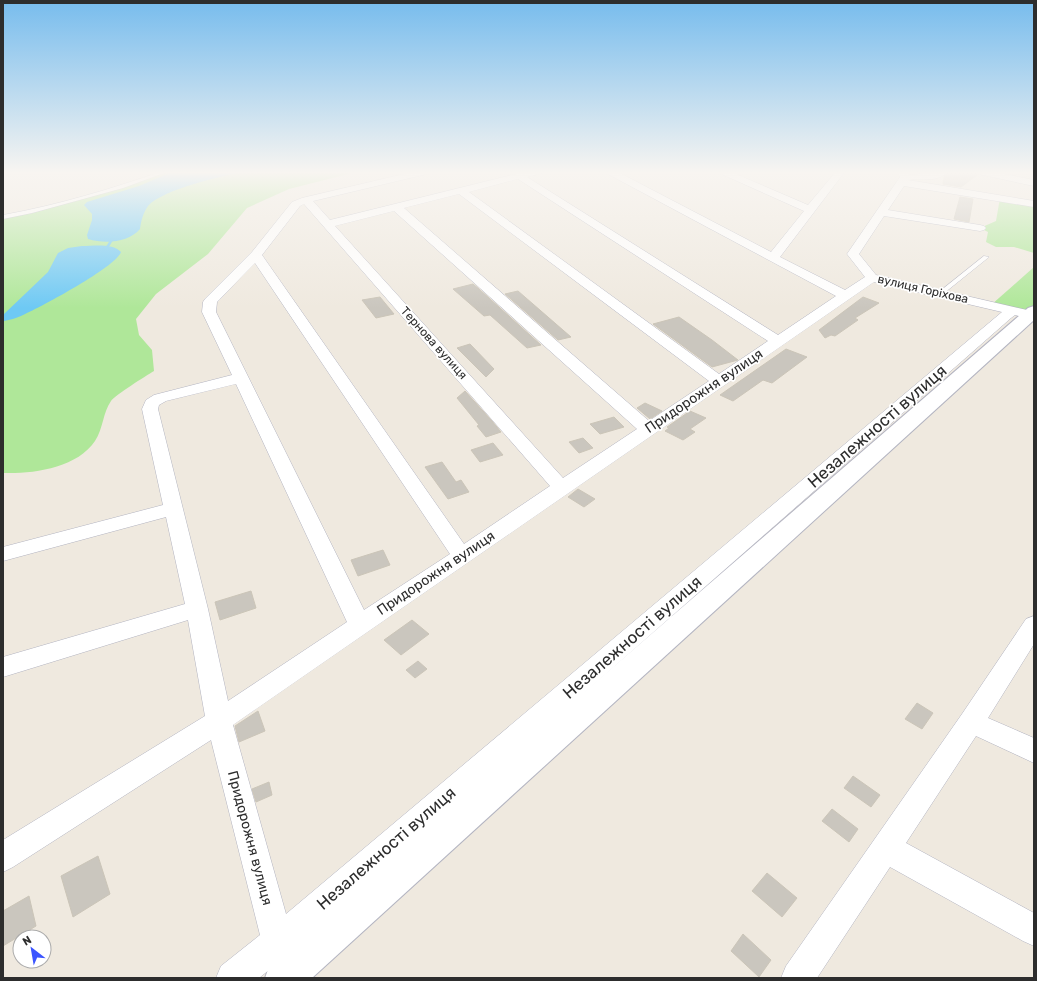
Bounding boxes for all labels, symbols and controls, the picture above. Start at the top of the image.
street label: вулиця Горіхова [876,272,970,306]
street label: Тернова вулиця [398,304,470,382]
street label: Придорожня вулиця [642,345,766,437]
street label: Незалежності вулиця [803,360,951,492]
street label: Придорожня вулиця [374,527,498,619]
street label: Незалежності вулиця [558,571,706,703]
street label: Придорожня вулиця [224,769,276,907]
street label: Незалежності вулиця [312,782,460,914]
north arrow [12,929,52,969]
text: N [20,933,34,948]

